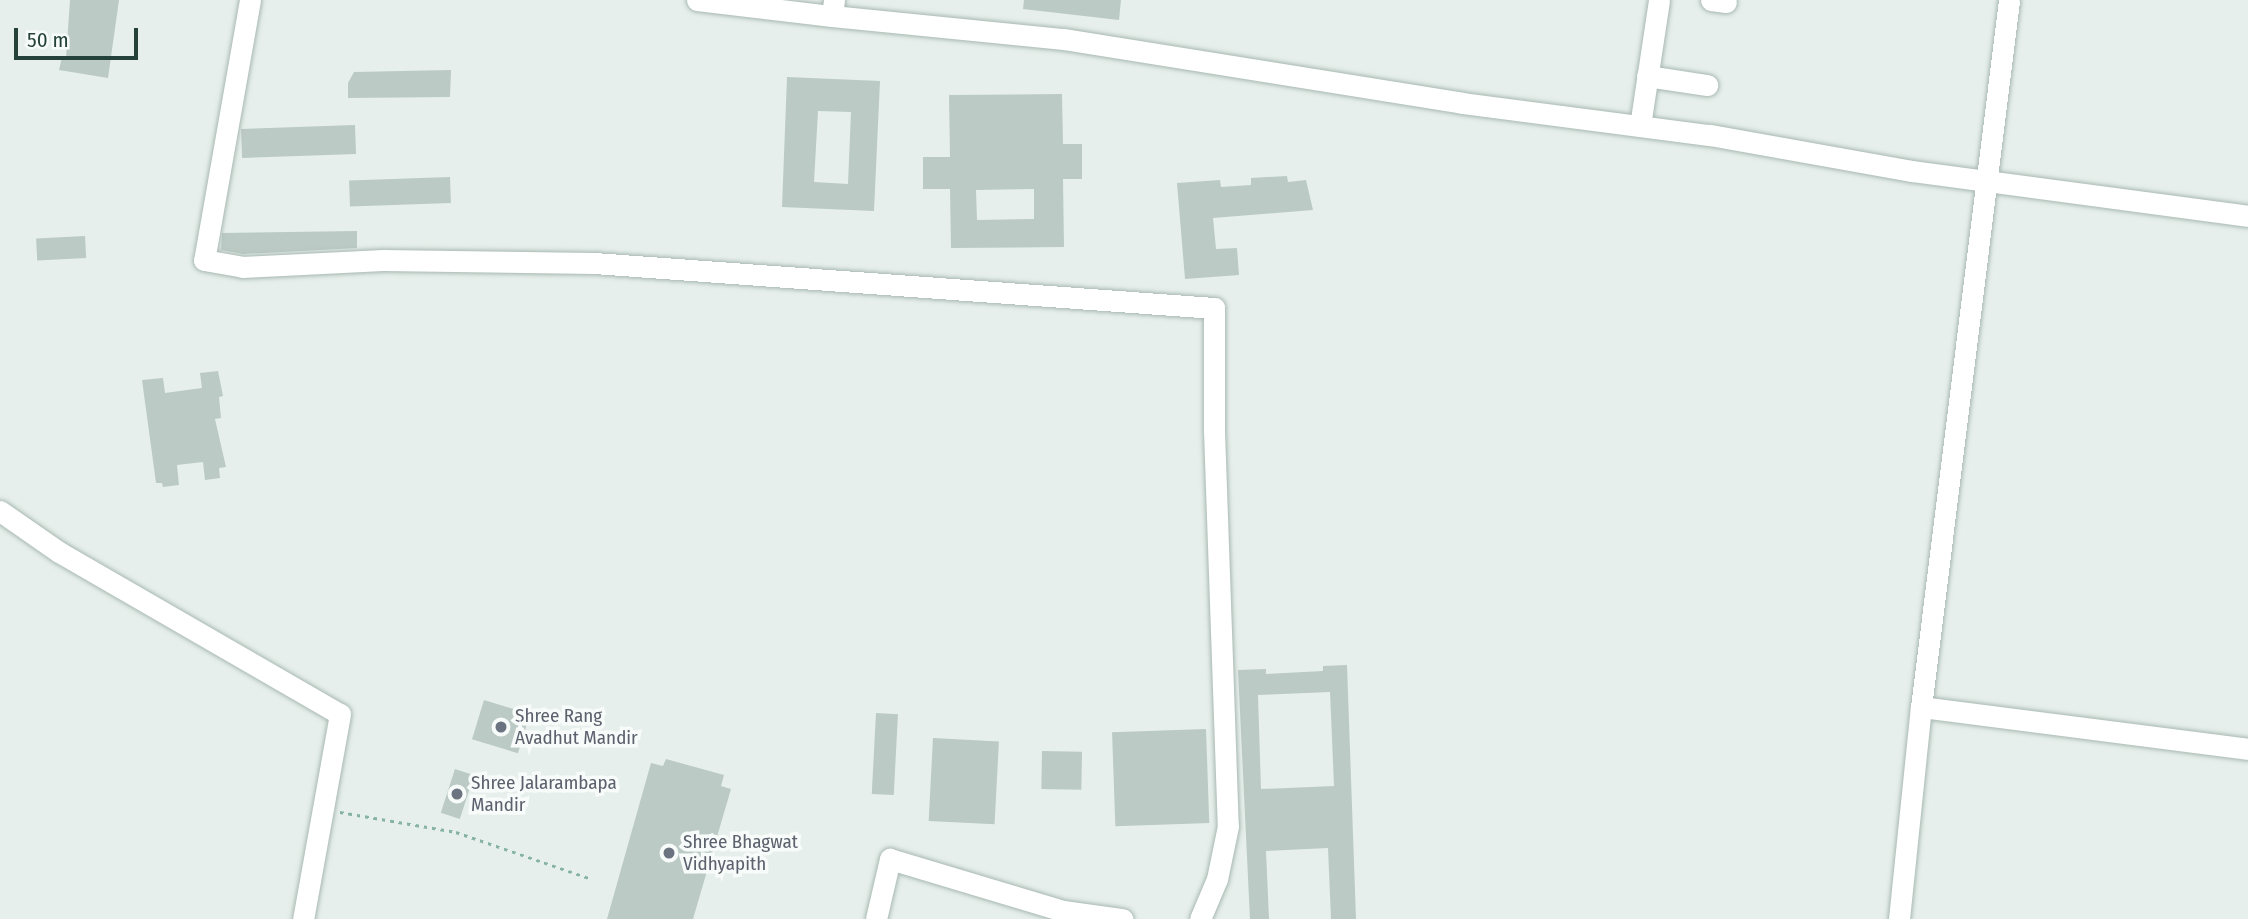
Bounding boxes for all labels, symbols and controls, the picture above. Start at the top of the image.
scale bar [18,14,142,58]
text: 50 m [27,27,69,53]
place label: Shree Rang Avadhut Mandir [515,705,638,749]
marker: Shree Rang Avadhut Mandir [493,719,509,735]
place label: Shree Jalarambapa Mandir [471,772,617,816]
marker: Shree Jalarambapa Mandir [449,786,465,802]
place label: Shree Bhagwat Vidhyapith [683,831,798,875]
marker: Shree Bhagwat Vidhyapith [661,845,677,861]

